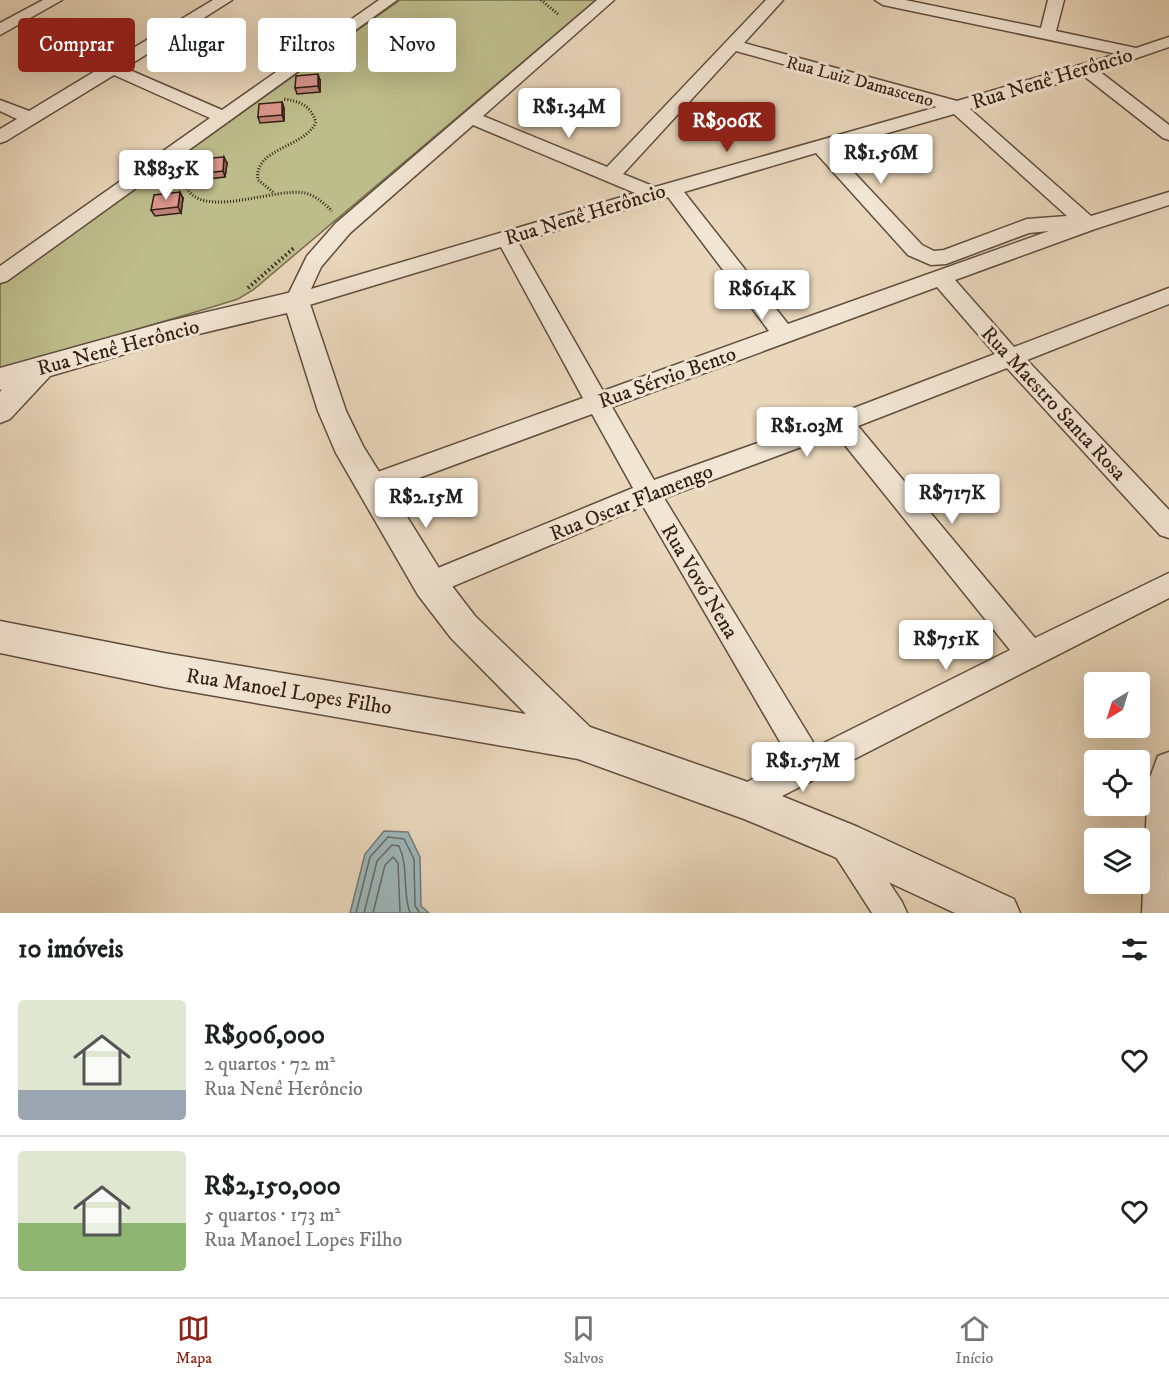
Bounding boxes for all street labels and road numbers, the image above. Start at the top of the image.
street label: Rua Nenê Herôncio [969,42,1136,116]
street label: Rua Luiz Damasceno [784,52,936,112]
street label: Rua Nenê Herôncio [502,178,669,252]
street label: Rua Nenê Herôncio [34,314,202,382]
street label: Rua Maestro Santa Rosa [975,321,1132,486]
street label: Rua Sérvio Bento [595,341,740,415]
street label: Rua Oscar Flamengo [546,458,717,547]
street label: Rua Vovó Nena [655,519,744,644]
street label: Rua Manoel Lopes Filho [184,663,394,721]

